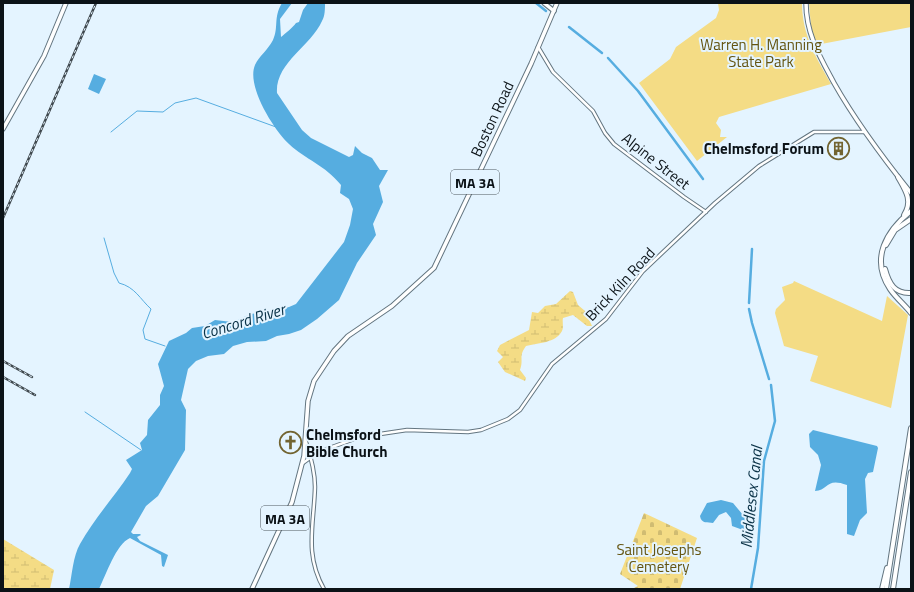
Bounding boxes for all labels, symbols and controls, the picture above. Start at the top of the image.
park label: Warren H. Manning State Park [700,33,822,73]
street label: Boston Road [464,77,520,161]
street label: Alpine Street [617,127,696,196]
building icon: Chelmsford Forum [826,135,852,161]
place label: Chelmsford Forum [704,137,824,160]
road number: MA 3A [451,170,499,194]
street label: Brick Kiln Road [580,242,660,326]
water label: Concord River [198,296,290,345]
place label: Chelmsford Bible Church [306,423,387,463]
church icon: Chelmsford Bible Church [278,430,304,456]
water label: Middlesex Canal [734,443,768,549]
road number: MA 3A [261,506,309,530]
park label: Saint Josephs Cemetery [616,538,702,578]

